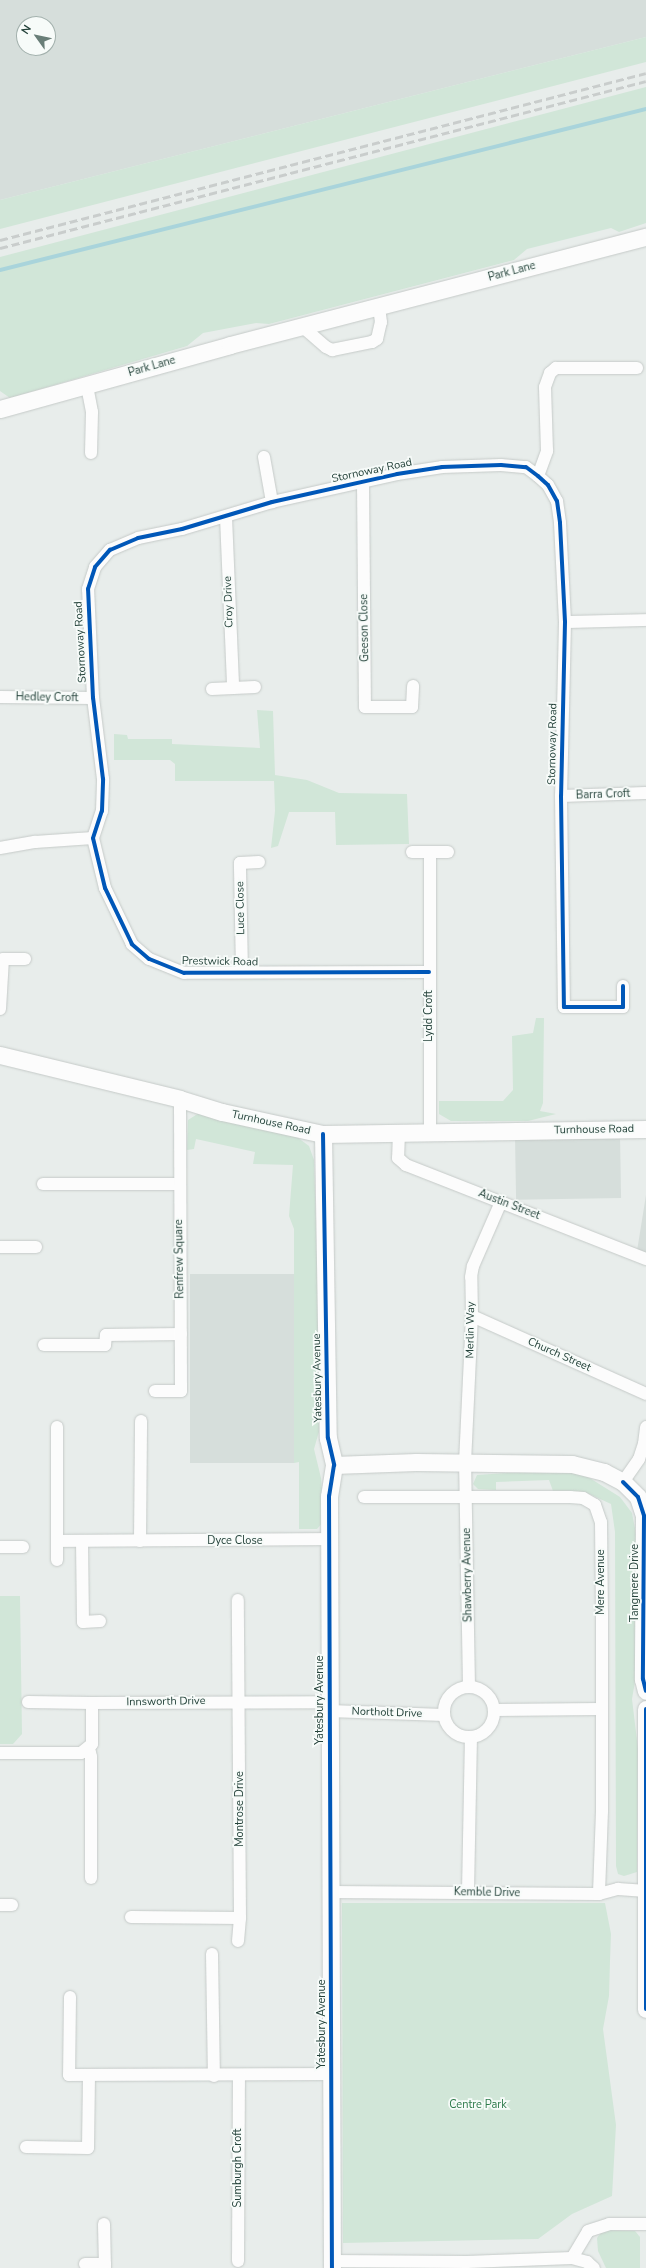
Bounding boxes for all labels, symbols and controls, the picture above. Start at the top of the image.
north arrow [16,16,56,56]
text: N [18,22,35,37]
street label: Park Lane [487,259,537,285]
street label: Park Lane [127,354,177,380]
street label: Stornoway Road [331,456,413,486]
street label: Croy Drive [221,576,237,628]
street label: Geeson Close [358,594,372,662]
street label: Stornoway Road [72,601,90,683]
street label: Hedley Croft [16,691,78,705]
street label: Stornoway Road [546,703,560,785]
street label: Barra Croft [576,787,630,803]
street label: Luce Close [234,881,248,935]
street label: Prestwick Road [182,955,258,969]
street label: Lydd Croft [422,990,436,1042]
street label: Turnhouse Road [230,1108,312,1138]
street label: Turnhouse Road [554,1123,634,1137]
street label: Austin Street [476,1187,542,1223]
street label: Renfrew Square [173,1219,187,1299]
street label: Merlin Way [464,1301,478,1359]
street label: Yatesbury Avenue [311,1333,325,1423]
street label: Church Street [525,1335,593,1375]
street label: Shawberry Avenue [461,1528,475,1622]
street label: Dyce Close [207,1534,263,1548]
street label: Tangmere Drive [628,1544,642,1622]
street label: Mere Avenue [594,1549,608,1615]
street label: Yatesbury Avenue [313,1655,327,1745]
street label: Innsworth Drive [126,1695,206,1709]
street label: Northolt Drive [351,1705,423,1721]
street label: Montrose Drive [233,1771,247,1847]
street label: Kemble Drive [454,1886,520,1900]
street label: Yatesbury Avenue [315,1979,329,2069]
park label: Centre Park [449,2098,507,2112]
street label: Sumburgh Croft [231,2129,245,2207]

